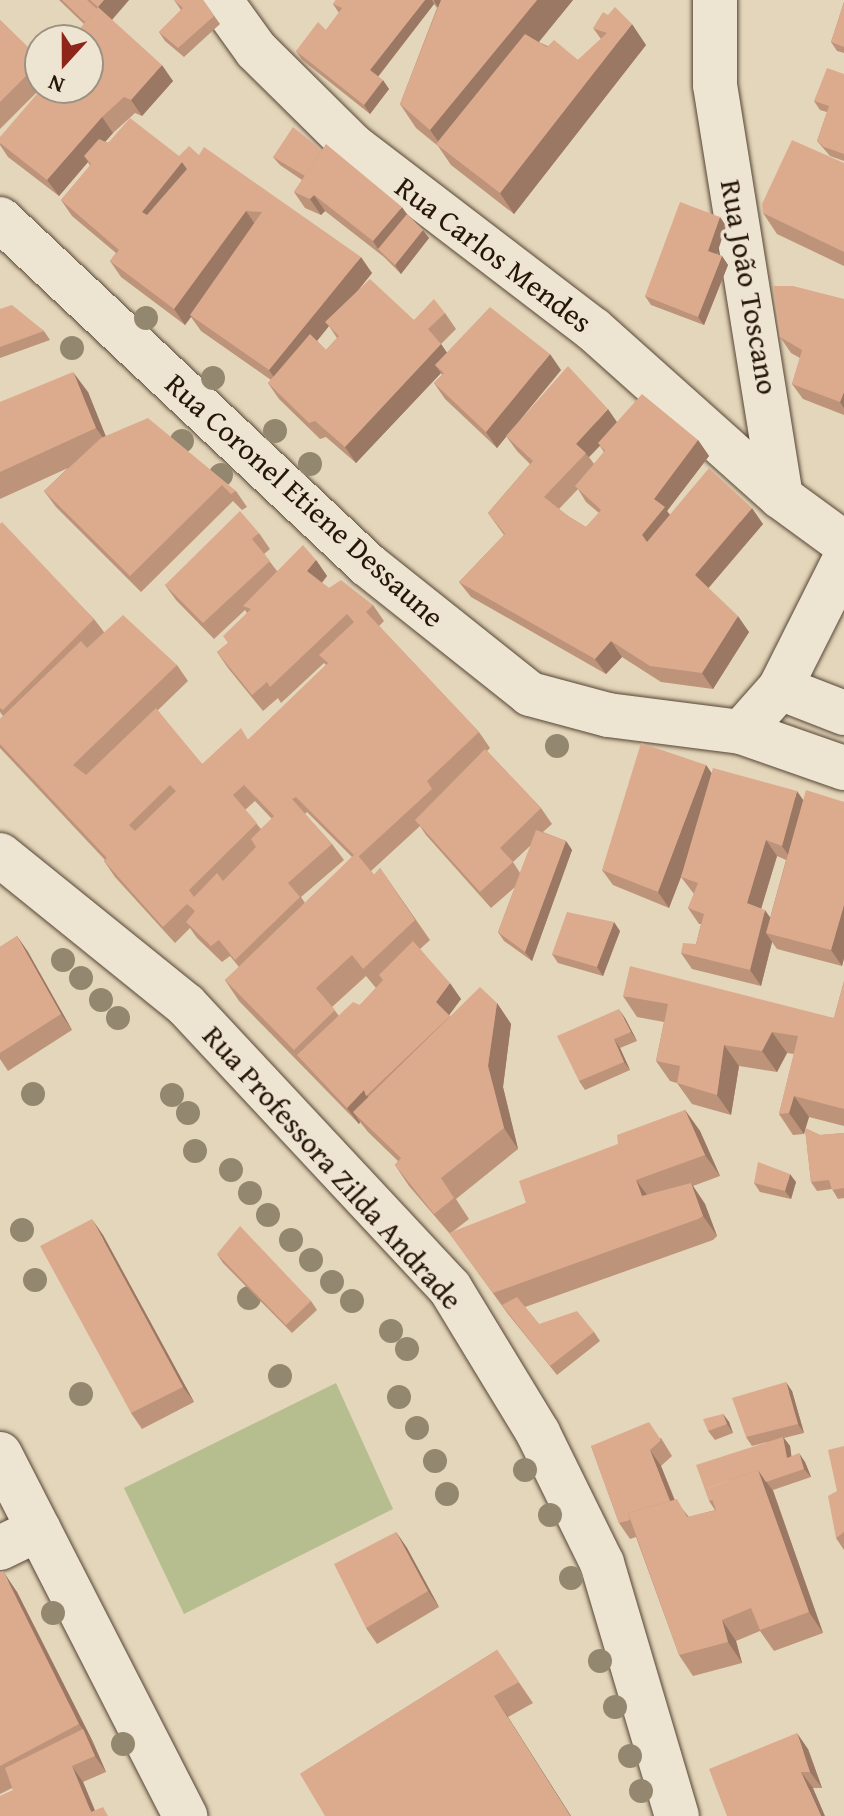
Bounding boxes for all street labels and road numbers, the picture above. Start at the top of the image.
street label: Rua Carlos Mendes [389,168,599,340]
street label: Rua João Toscano [713,177,787,397]
street label: Rua Coronel Etiene Dessaune [158,365,452,635]
street label: Rua Professora Zilda Andrade [196,1017,470,1317]

